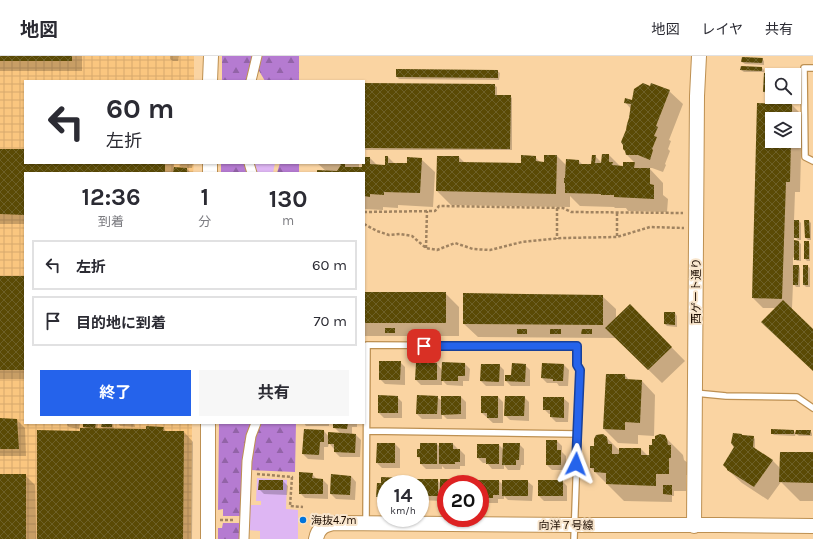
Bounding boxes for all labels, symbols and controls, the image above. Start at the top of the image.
text: 地図 [20,19,58,41]
text: 地図 [651,21,679,38]
text: レイヤ [701,21,743,38]
text: 共有 [765,21,793,38]
map controls [765,68,801,148]
button: search [765,68,801,104]
text: 60 m [106,92,174,125]
icon: left [40,96,92,148]
button: layers [765,112,801,148]
text: 左折 [106,130,142,152]
text: 12:36 [82,183,141,211]
text: 1 [200,183,209,211]
text: 130 [269,185,307,213]
text: m [282,213,294,228]
text: 到着 [98,214,124,229]
text: 分 [198,214,211,229]
icon: left [42,254,64,276]
text: 60 m [312,256,347,274]
text: 左折 [76,258,106,276]
street label: 西ゲート通り [690,258,703,324]
icon: arrive [42,310,64,332]
text: 70 m [313,312,347,330]
text: 目的地に到着 [76,314,166,332]
pin [407,329,441,363]
icon: arrive [413,335,435,357]
button: 終了 [40,370,191,416]
button: 共有 [199,370,349,416]
position arrow [555,443,597,485]
speed limit sign: 20 [437,475,489,527]
text: 14 [393,484,413,507]
text: km/h [390,505,416,517]
place label: 海抜4.7m [311,514,357,527]
marker: 海抜4.7m [298,515,308,525]
street label: 向洋７号線 [539,519,594,532]

